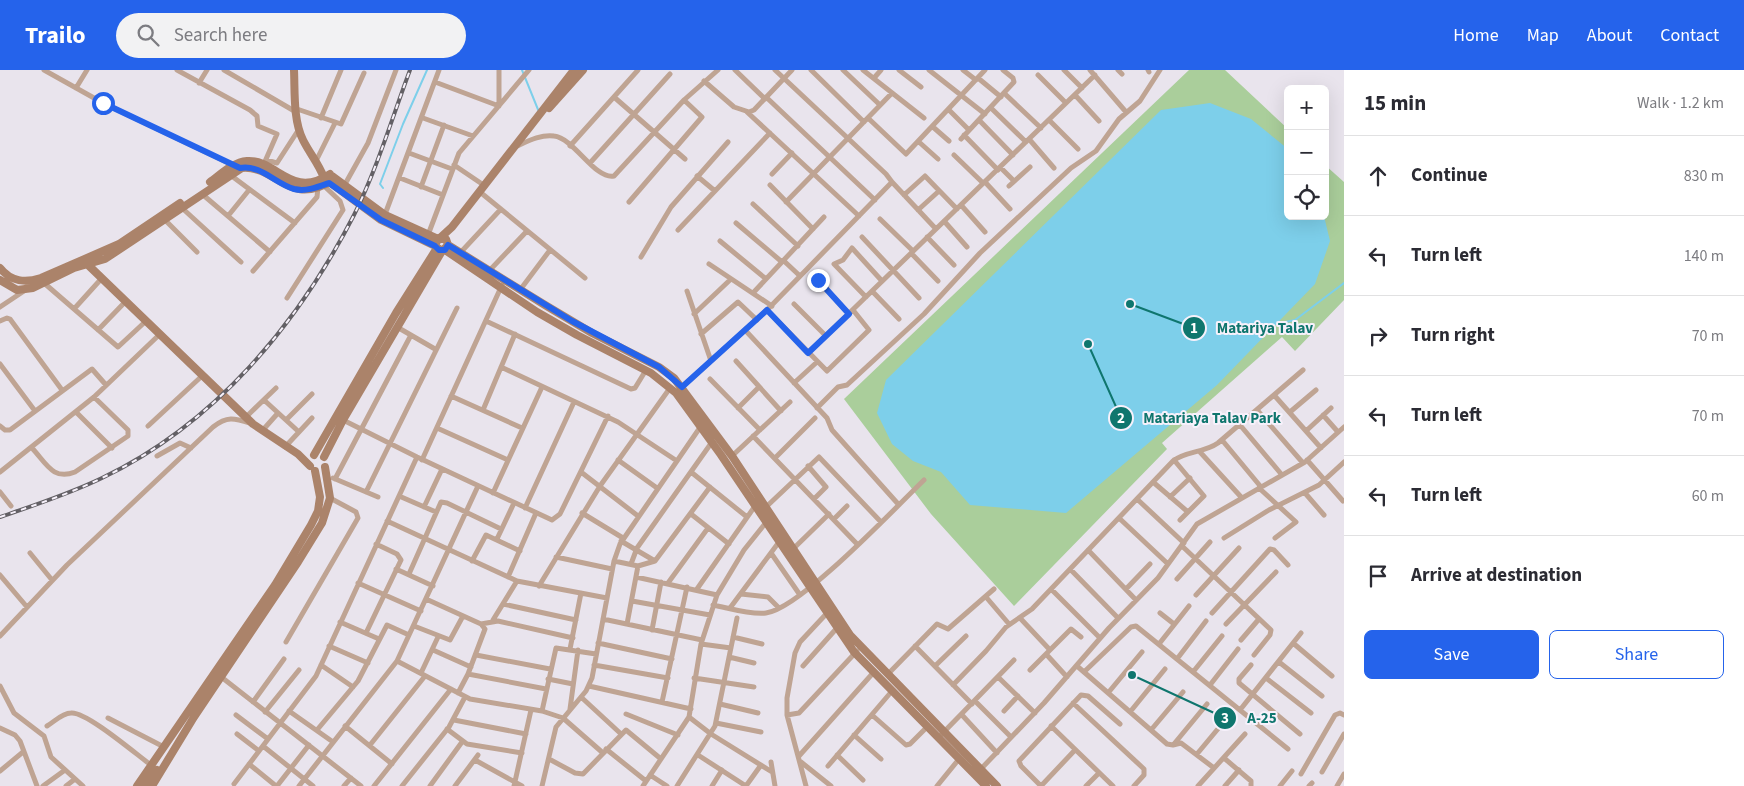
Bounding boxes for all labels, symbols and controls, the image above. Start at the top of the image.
search box [116,13,466,58]
text: Trailo [25,18,86,53]
icon: search [134,21,162,49]
text: Search here [174,22,267,49]
text: Home [1453,23,1499,48]
text: Map [1527,23,1559,48]
text: About [1587,23,1632,48]
text: Contact [1660,23,1719,48]
map controls [1284,85,1329,220]
button: + [1284,85,1329,130]
text: 15 min [1364,88,1426,118]
route start [92,92,115,115]
text: Walk · 1.2 km [1637,92,1724,114]
button: − [1284,130,1329,175]
icon: ahead [1364,162,1392,190]
text: Continue [1411,162,1488,189]
text: 830 m [1684,165,1724,187]
button: locate [1284,175,1329,220]
icon: left [1364,242,1392,270]
text: Turn left [1411,242,1482,269]
text: 140 m [1684,245,1724,267]
route end [807,269,830,292]
callout: Matariya Talav [1182,313,1323,343]
text: 1 [1190,318,1198,339]
text: Matariya Talav [1217,318,1313,339]
icon: right [1364,322,1392,350]
text: Turn right [1411,322,1495,349]
text: 70 m [1692,325,1724,347]
icon: left [1364,402,1392,430]
text: Turn left [1411,402,1482,429]
callout: Matariaya Talav Park [1109,403,1291,433]
text: 70 m [1692,405,1724,427]
text: 2 [1117,408,1125,429]
text: Matariaya Talav Park [1143,408,1282,429]
icon: left [1364,482,1392,510]
text: Turn left [1411,482,1482,509]
text: 60 m [1692,485,1724,507]
icon: arrive [1364,562,1392,590]
text: Arrive at destination [1411,562,1582,589]
button: Save [1364,630,1539,679]
button: Share [1549,630,1724,679]
callout: A-25 [1212,703,1287,733]
text: 3 [1221,708,1229,729]
text: A-25 [1246,708,1277,729]

